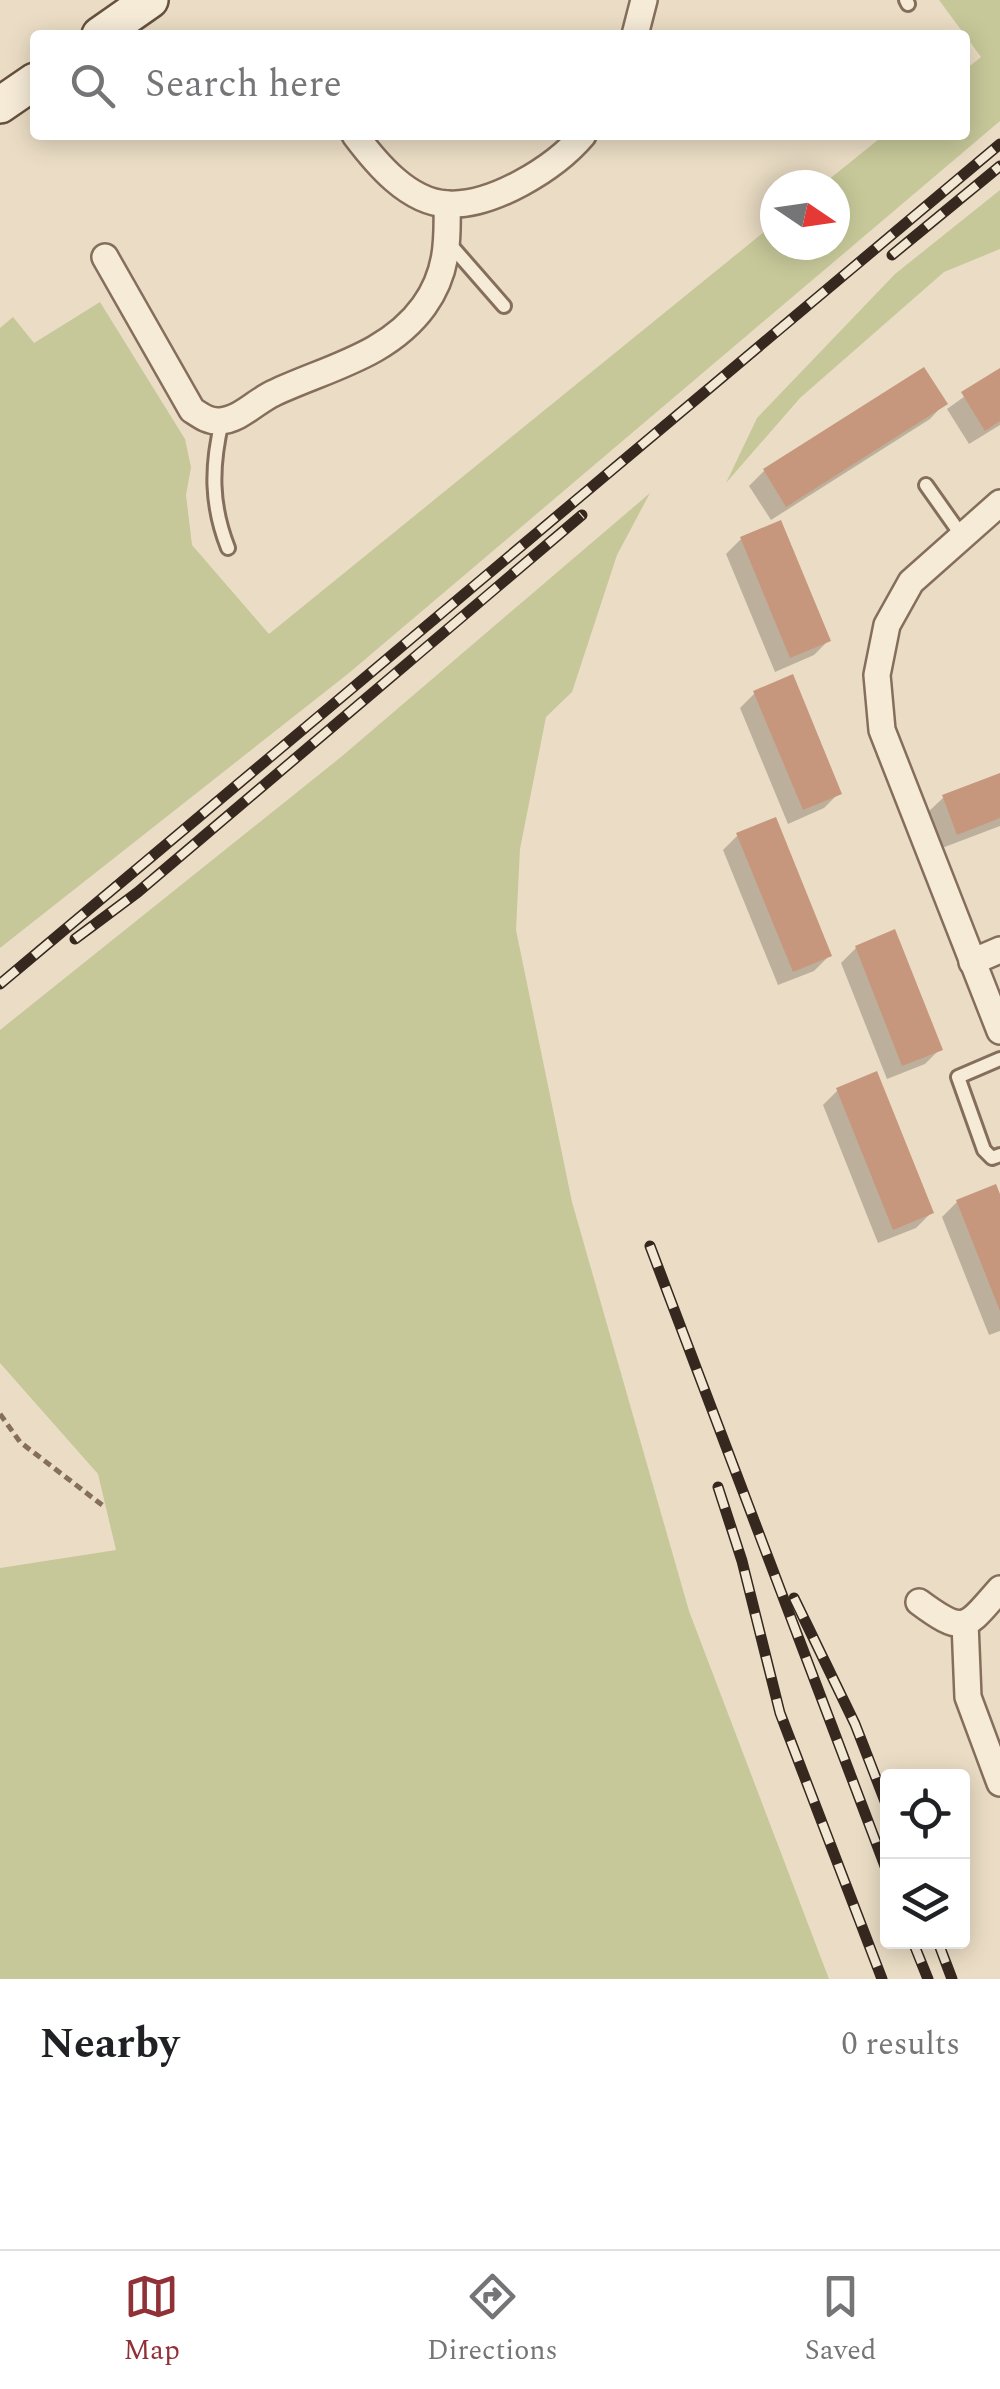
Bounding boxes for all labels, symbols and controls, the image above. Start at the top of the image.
search box [30,30,970,140]
text: Search here [145,56,342,114]
icon: search [65,58,120,113]
north arrow [760,170,850,260]
map controls [880,1769,970,1949]
button: locate [880,1769,970,1859]
button: layers [880,1859,970,1949]
text: Nearby [40,2013,179,2076]
text: 0 results [841,2020,960,2069]
tab: Map [124,2269,180,2372]
tab: Directions [427,2269,558,2372]
tab: Saved [805,2269,876,2372]

